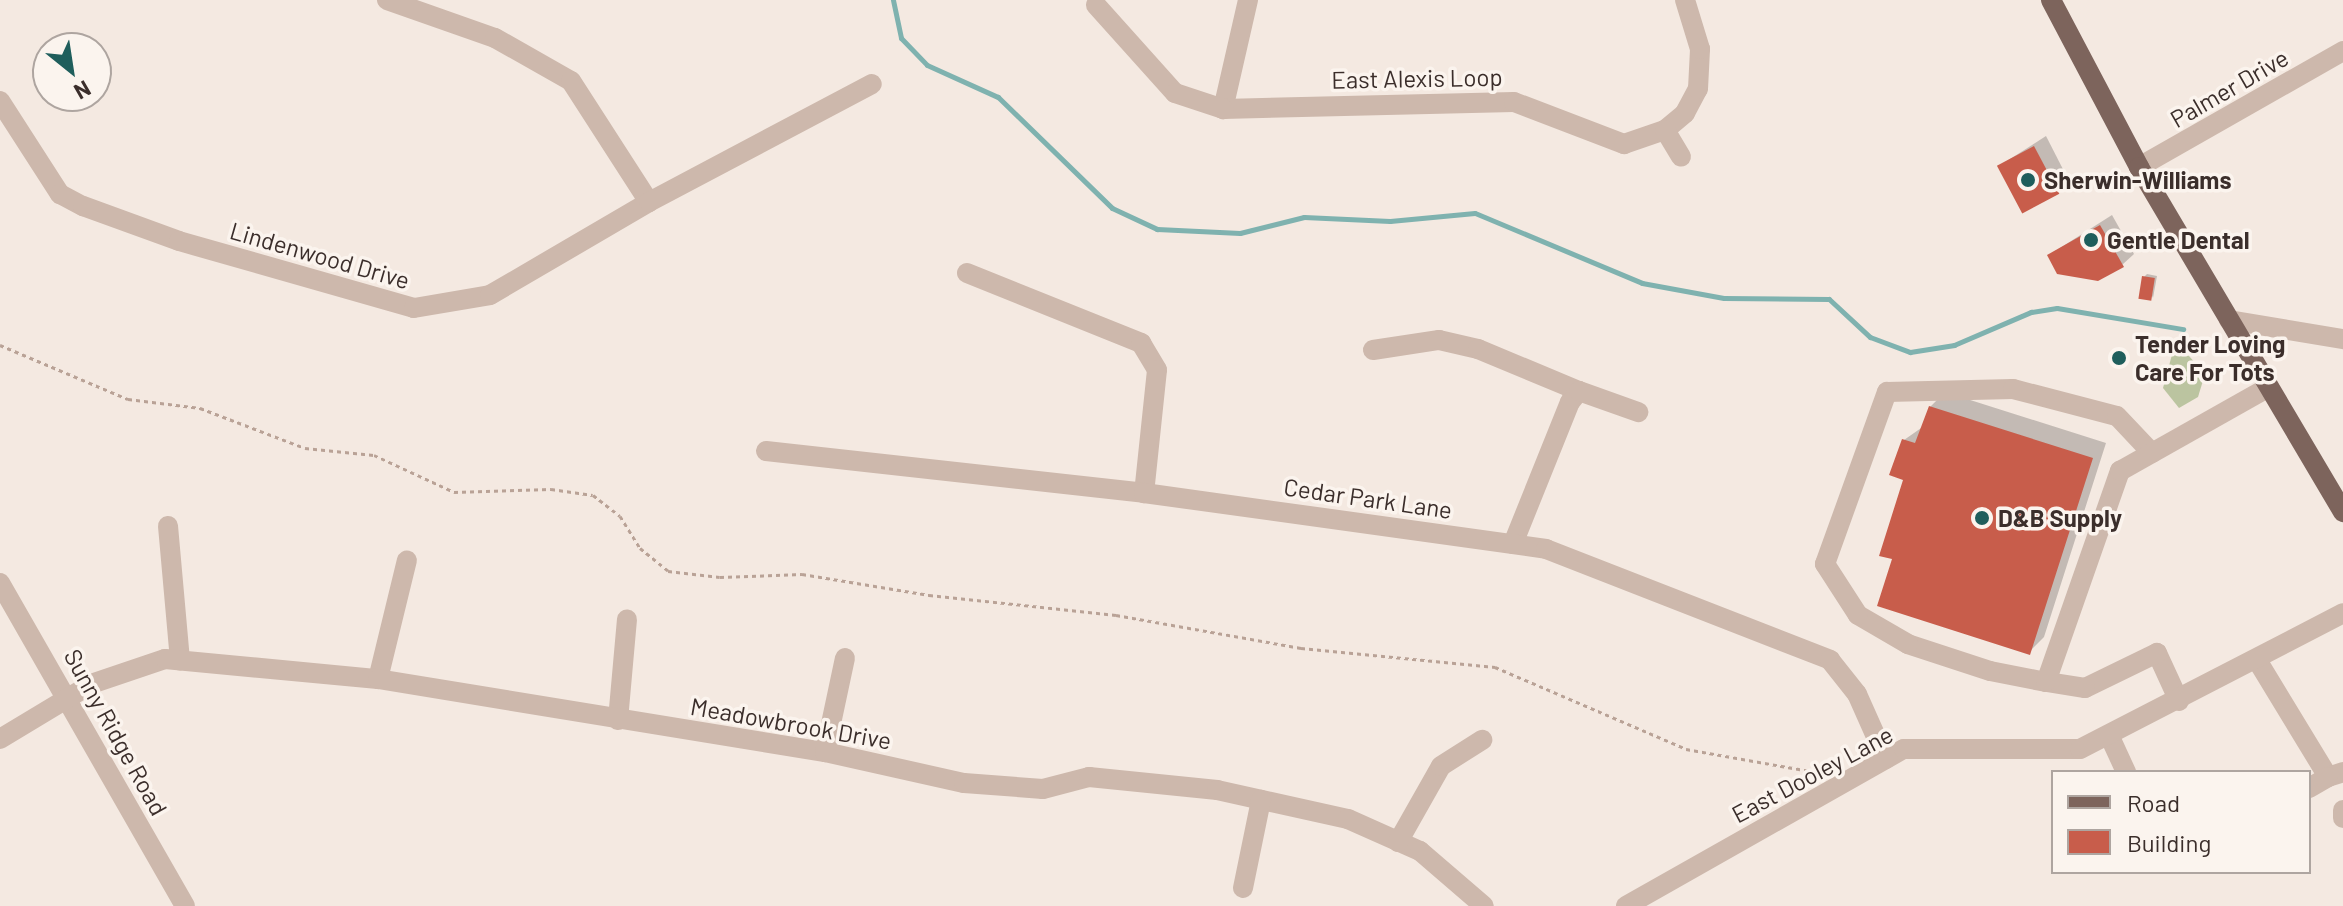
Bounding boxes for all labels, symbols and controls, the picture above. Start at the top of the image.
north arrow [32,32,112,112]
street label: Palmer Drive [2165,43,2293,133]
street label: East Alexis Loop [1331,62,1503,94]
text: N [70,76,96,106]
place label: Sherwin-Williams [2044,166,2231,194]
marker: Sherwin-Williams [2019,171,2037,189]
street label: Lindenwood Drive [227,216,413,294]
place label: Gentle Dental [2107,226,2249,254]
marker: Gentle Dental [2082,231,2100,249]
place label: Tender Loving Care For Tots [2135,330,2285,386]
marker: Tender Loving Care For Tots [2110,349,2128,367]
street label: Cedar Park Lane [1282,472,1454,524]
place label: D&B Supply [1998,504,2122,532]
marker: D&B Supply [1973,509,1991,527]
street label: Sunny Ridge Road [58,644,174,820]
street label: Meadowbrook Drive [688,691,894,755]
street label: East Dooley Lane [1727,719,1897,829]
legend [2051,770,2311,874]
text: Road [2127,788,2180,817]
text: Building [2127,828,2211,857]

